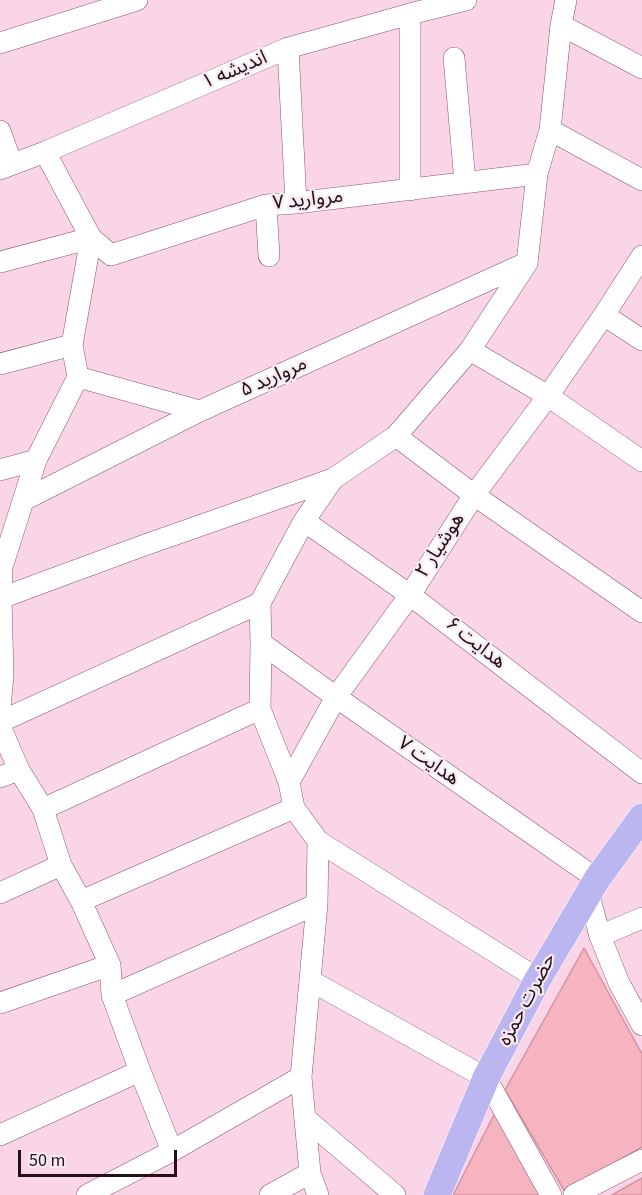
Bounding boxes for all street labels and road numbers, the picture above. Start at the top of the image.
street label: اندیشه ۱ [199,46,271,96]
street label: مروارید ۷ [271,185,345,217]
street label: مروارید ۵ [237,353,311,403]
street label: هوشیار ۲ [411,509,471,583]
street label: هدایت ۶ [440,613,510,675]
street label: هدایت ۷ [392,732,464,792]
street label: حضرت حمزه [494,950,562,1050]

